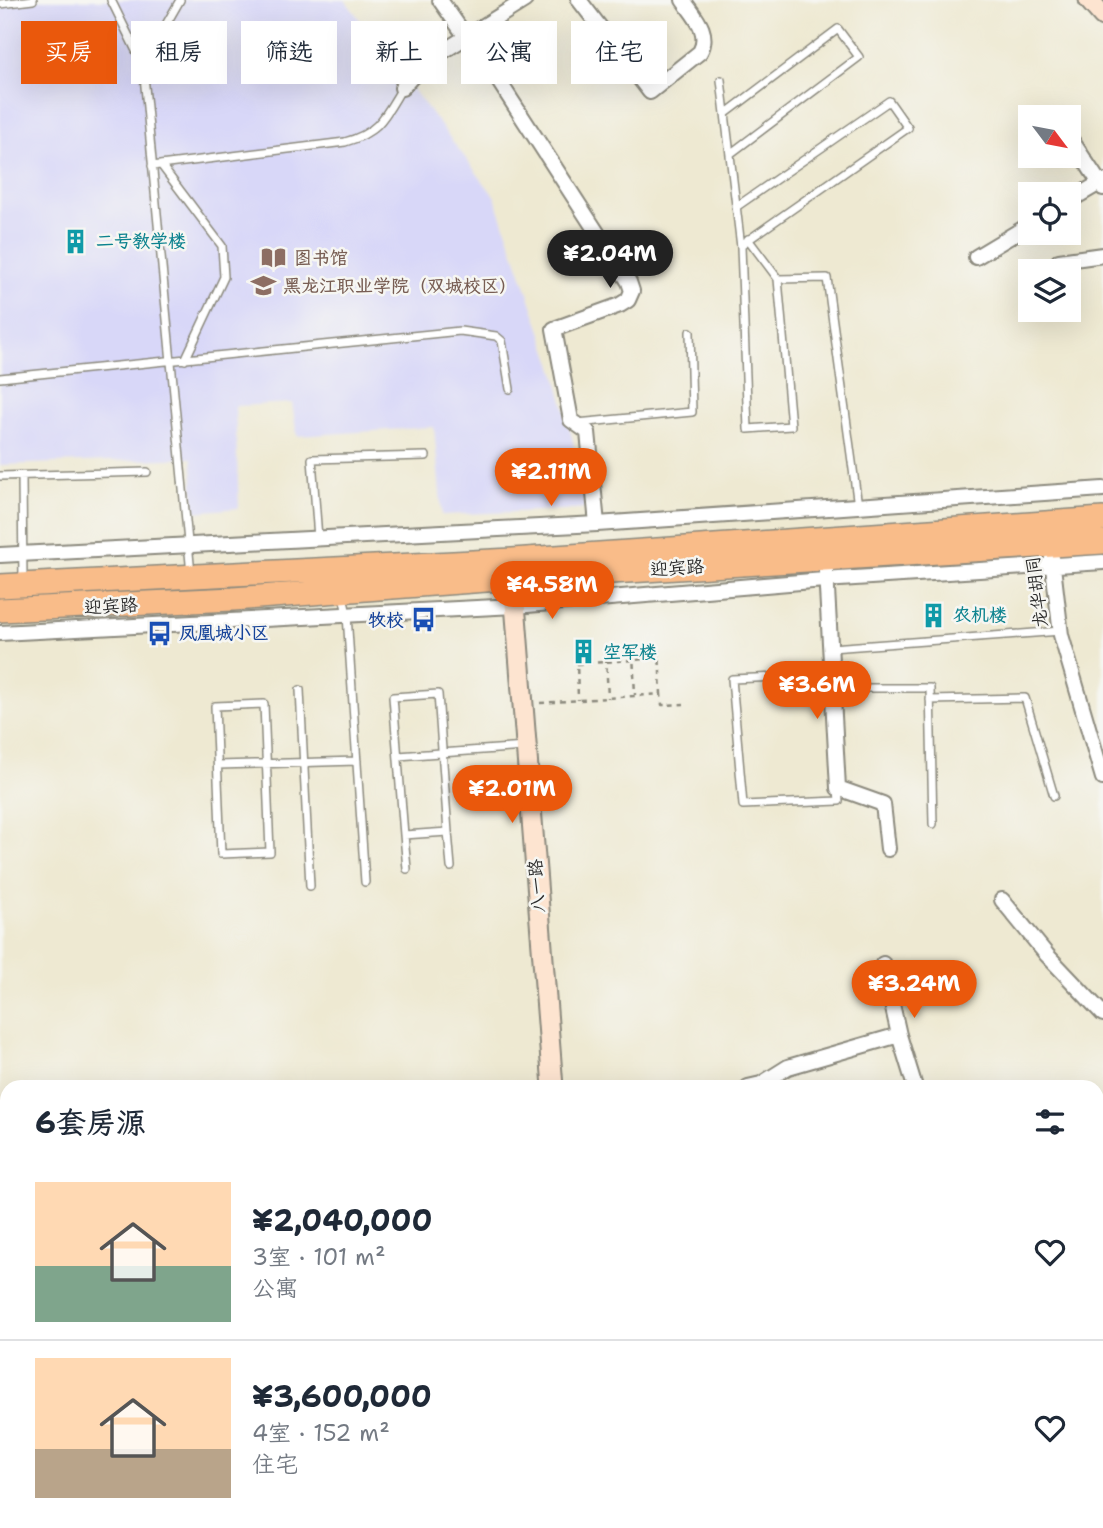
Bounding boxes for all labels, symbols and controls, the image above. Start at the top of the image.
chip: 买房 [21,21,117,84]
chip: 租房 [131,21,227,84]
chip: 筛选 [241,21,337,84]
chip: 新上 [351,21,447,84]
chip: 公寓 [461,21,557,84]
chip: 住宅 [571,21,667,84]
north arrow [1018,105,1082,168]
map controls [1018,105,1081,322]
button: locate [1018,182,1081,245]
building icon: 二号教学楼 [62,227,90,255]
place label: 二号教学楼 [96,229,186,253]
pin: ¥2.04M [553,230,667,290]
text: ¥2.04M [563,238,657,268]
library icon: 图书馆 [260,244,288,272]
place label: 图书馆 [294,246,348,270]
button: layers [1018,259,1081,322]
school or university icon: 黑龙江职业学院（双城校区） [249,272,277,300]
place label: 黑龙江职业学院（双城校区） [283,274,517,298]
pin: ¥2.11M [494,448,608,508]
text: ¥2.11M [511,456,591,486]
street label: 迎宾路 [649,554,705,582]
street label: 龙华胡同 [1021,555,1053,629]
pin: ¥4.58M [495,562,609,621]
text: ¥4.58M [506,569,598,599]
street label: 迎宾路 [83,593,139,619]
building icon: 农机楼 [919,601,947,629]
place label: 农机楼 [953,603,1007,627]
bus stop icon: 牧校 [410,606,438,634]
place label: 牧校 [368,608,404,632]
bus stop icon: 凤凰城小区 [145,619,173,647]
place label: 凤凰城小区 [179,621,269,645]
building icon: 空军楼 [569,638,597,666]
place label: 空军楼 [603,640,657,664]
pin: ¥3.6M [768,662,866,721]
text: ¥3.6M [778,669,856,699]
pin: ¥2.01M [455,766,569,825]
text: ¥2.01M [468,773,556,803]
street label: 八一路 [523,858,551,914]
pin: ¥3.24M [857,960,971,1020]
text: ¥3.24M [868,968,960,998]
text: 6套房源 [35,1102,146,1143]
icon: filters [1031,1103,1069,1141]
text: ¥2,040,000 [252,1200,433,1241]
icon: home [91,1210,175,1294]
icon: heart [1031,1233,1069,1271]
text: 3室 · 101 m² [252,1242,386,1272]
text: 公寓 [252,1273,298,1303]
text: ¥3,600,000 [252,1376,432,1417]
icon: home [91,1386,175,1470]
icon: heart [1031,1409,1069,1447]
text: 4室 · 152 m² [252,1418,390,1448]
text: 住宅 [252,1449,298,1479]

